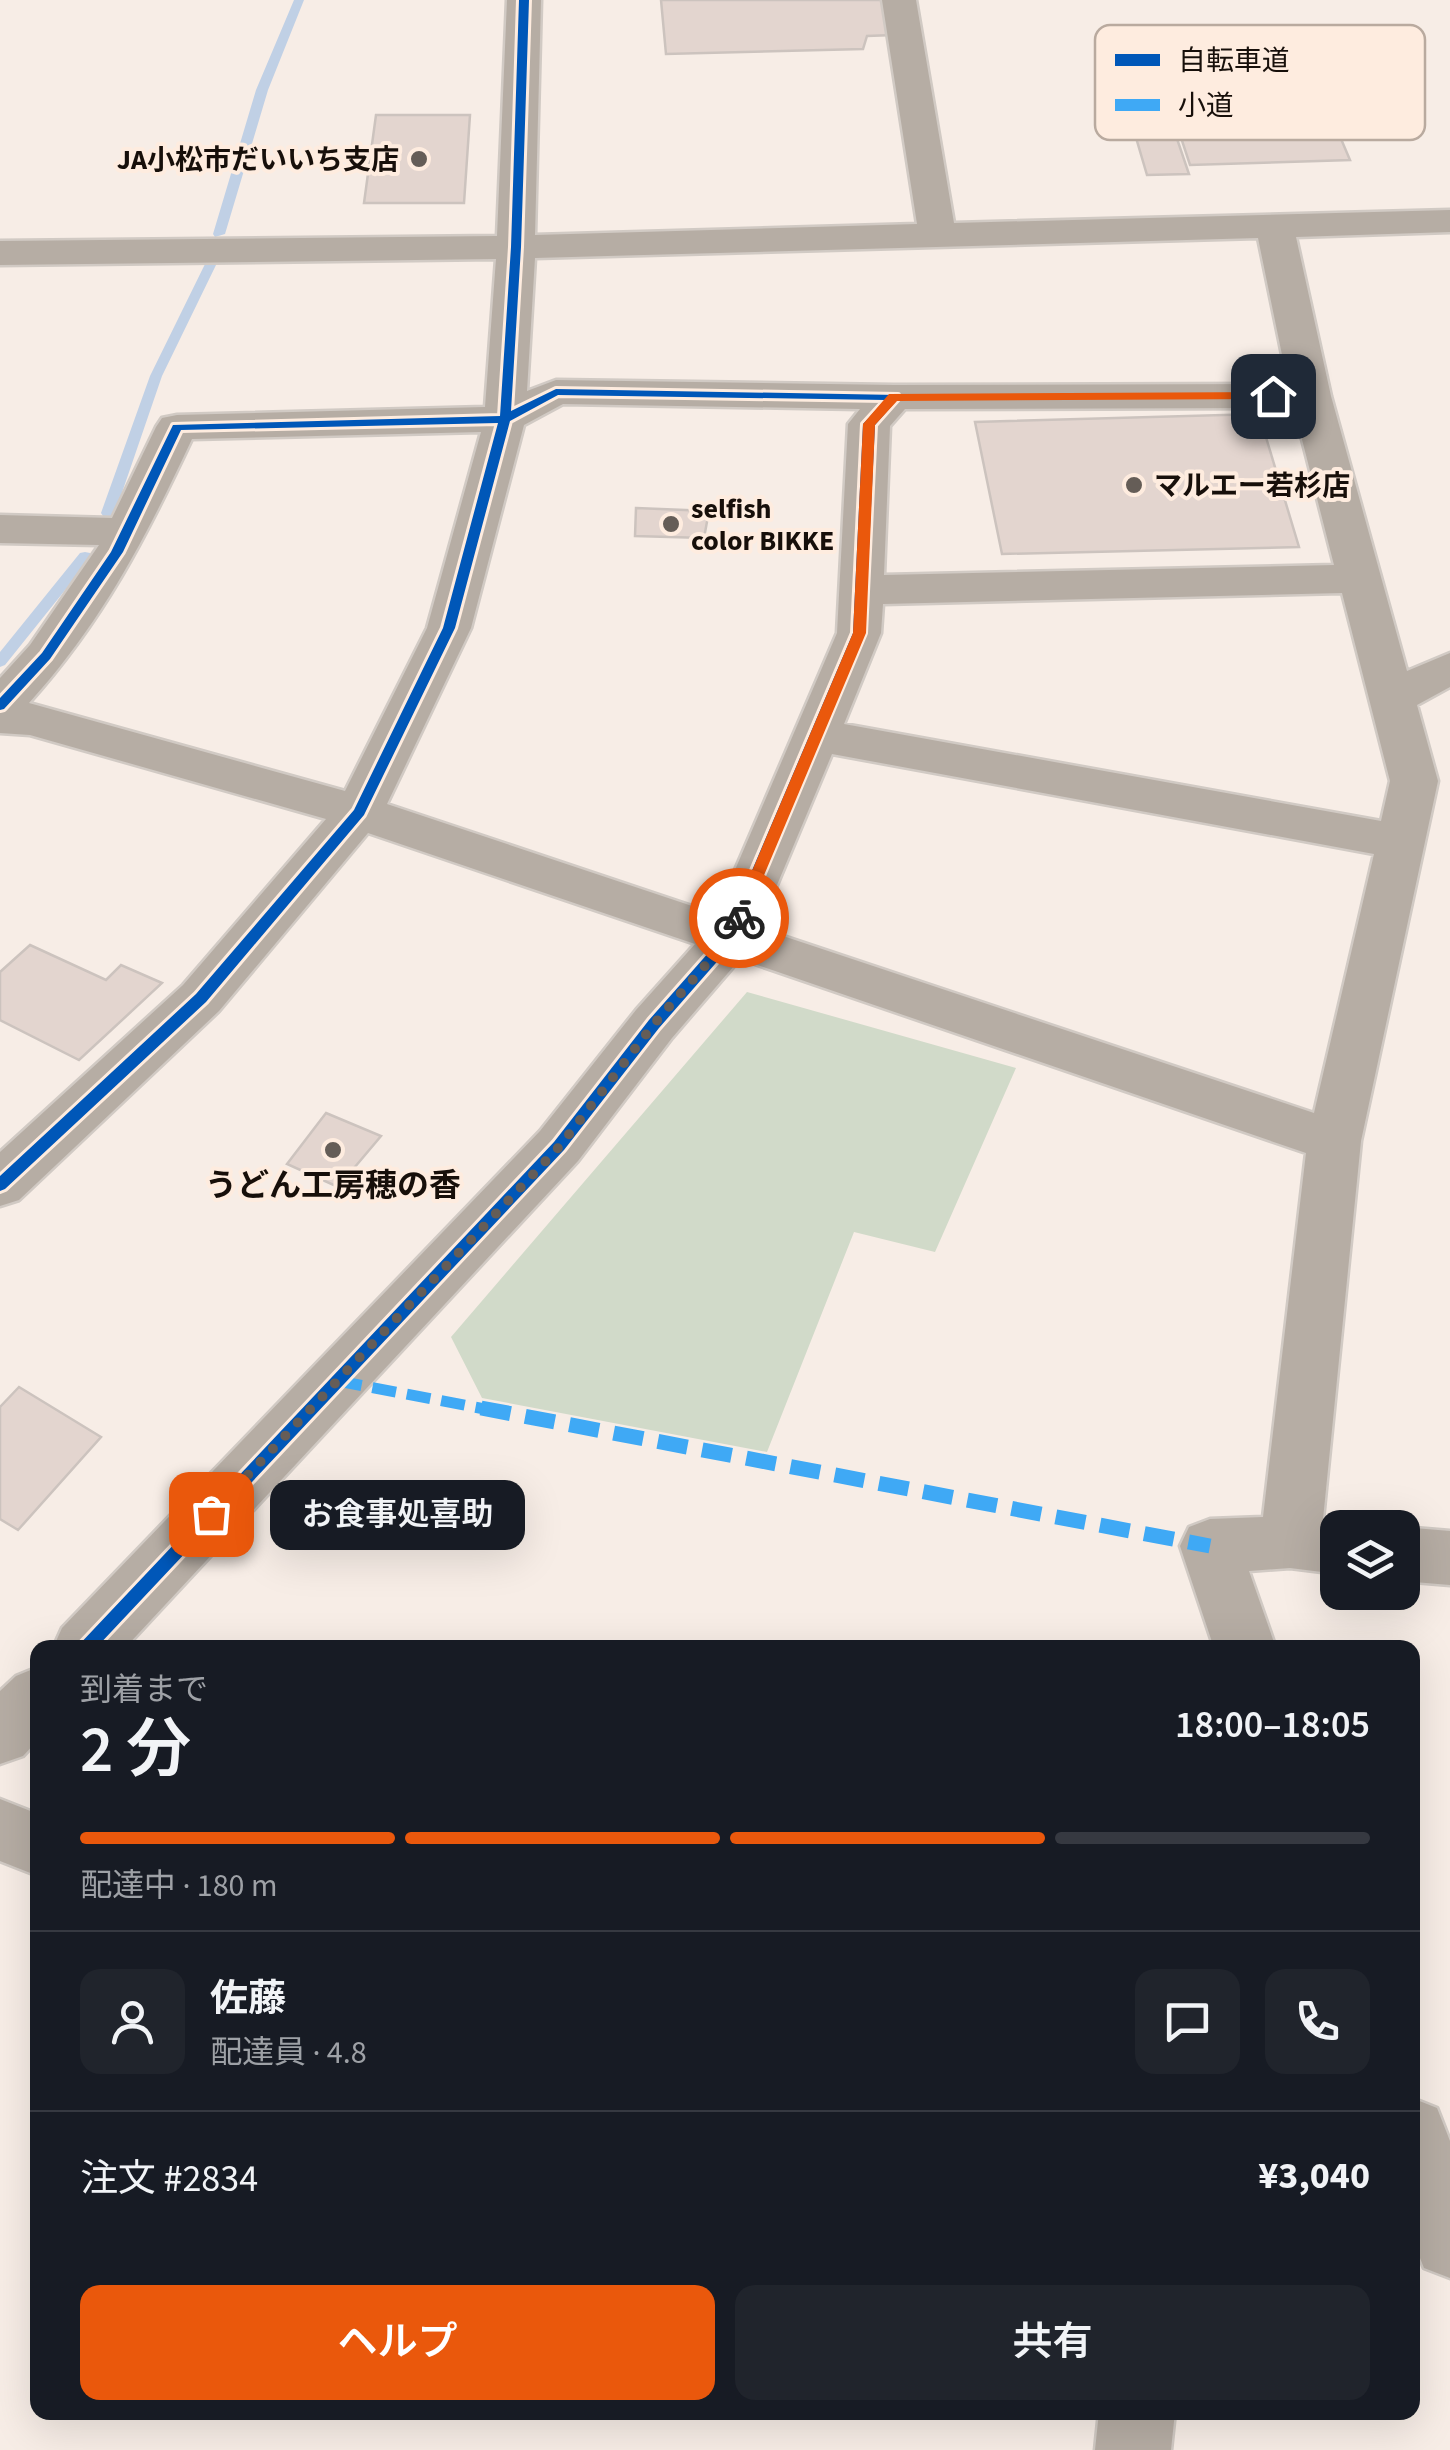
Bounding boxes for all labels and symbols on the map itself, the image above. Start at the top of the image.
legend [1095,25,1425,140]
text: 自転車道 [1178,41,1290,81]
text: 小道 [1178,86,1234,126]
place label: JA小松市だいいち支店 [117,140,399,180]
marker: JA小松市だいいち支店 [408,148,430,170]
pin [1231,354,1316,439]
place label: マルエー若杉店 [1154,466,1350,506]
marker: マルエー若杉店 [1123,474,1145,496]
place label: selfish color BIKKE [691,489,834,561]
marker: selfish color BIKKE [660,513,682,535]
courier [689,868,789,968]
marker: うどん工房穂の香 [322,1139,344,1161]
place label: うどん工房穂の香 [205,1163,461,1209]
pin [169,1472,254,1557]
callout: お食事処喜助 [271,1479,526,1549]

